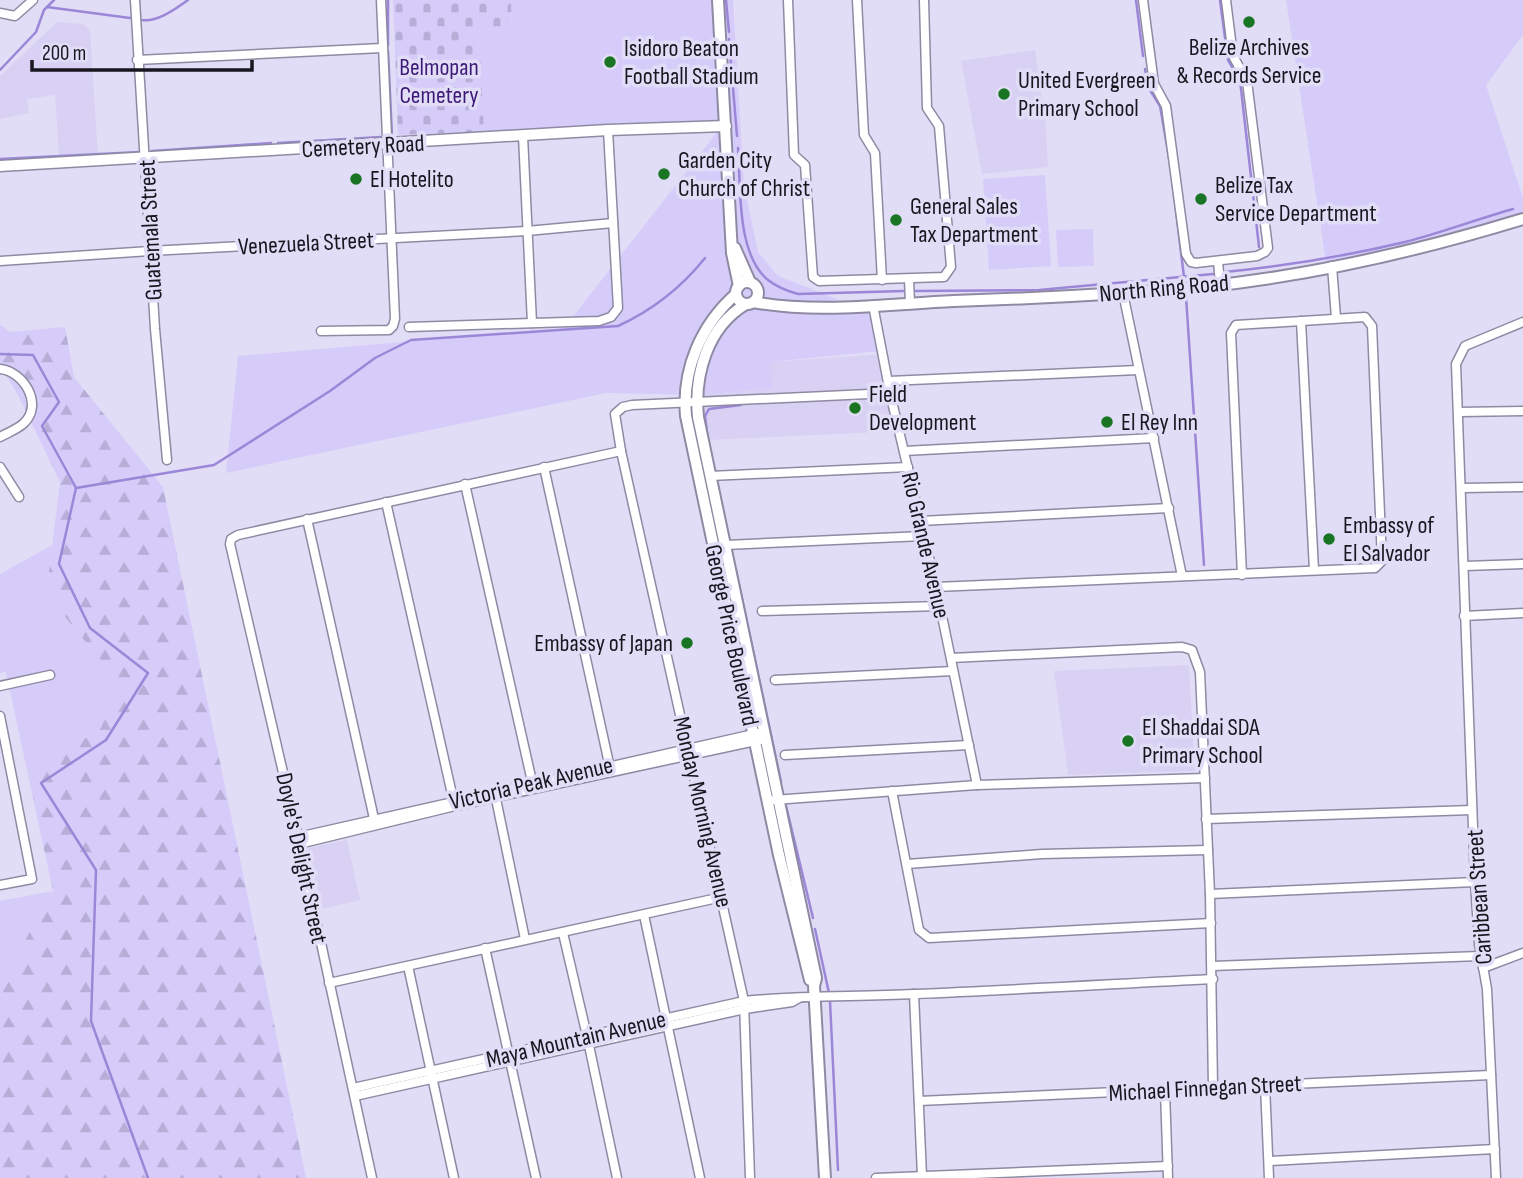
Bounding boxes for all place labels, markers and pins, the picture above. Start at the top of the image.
marker: Belize Archives & Records Service [1241,14,1257,30]
place label: Belize Archives & Records Service [1177,33,1321,90]
place label: Isidoro Beaton Football Stadium [624,34,759,91]
marker: Isidoro Beaton Football Stadium [602,54,618,70]
place label: United Evergreen Primary School [1018,66,1156,123]
marker: United Evergreen Primary School [996,86,1012,102]
place label: Garden City Church of Christ [678,146,810,203]
place label: El Hotelito [370,165,454,194]
marker: Garden City Church of Christ [656,166,672,182]
marker: El Hotelito [348,171,364,187]
place label: Belize Tax Service Department [1215,171,1377,228]
marker: Belize Tax Service Department [1193,191,1209,207]
place label: General Sales Tax Department [910,192,1038,249]
marker: General Sales Tax Department [888,212,904,228]
place label: Field Development [869,380,976,437]
marker: Field Development [847,400,863,416]
place label: El Rey Inn [1121,408,1198,437]
marker: El Rey Inn [1099,414,1115,430]
place label: Embassy of El Salvador [1343,511,1435,568]
marker: Embassy of El Salvador [1321,531,1337,547]
place label: Embassy of Japan [534,629,673,658]
marker: Embassy of Japan [679,635,695,651]
place label: El Shaddai SDA Primary School [1142,713,1263,770]
marker: El Shaddai SDA Primary School [1120,733,1136,749]

